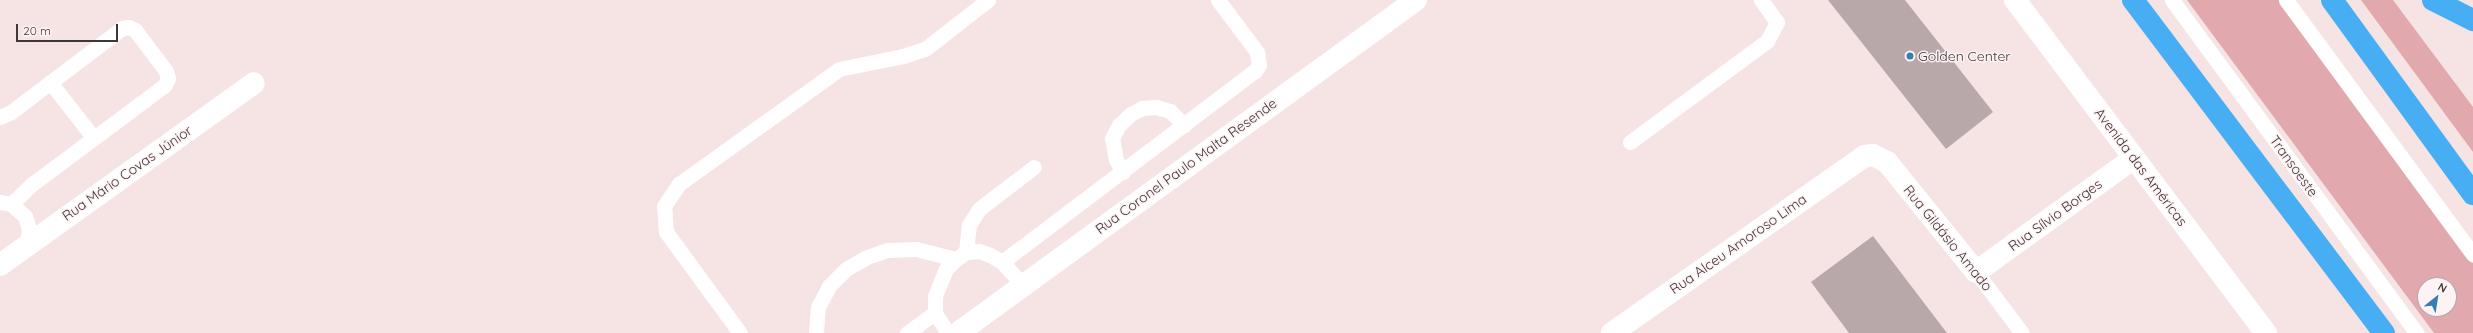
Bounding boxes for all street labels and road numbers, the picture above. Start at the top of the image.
street label: Rua Coronel Paulo Malta Resende [1092,95,1280,237]
street label: Avenida das Américas [2091,105,2191,229]
street label: Rua Mário Covas Júnior [59,122,195,224]
street label: Transoeste [2266,132,2322,200]
street label: Rua Sílvio Borges [2005,175,2105,255]
street label: Rua Gildásio Amado [1900,182,1996,294]
street label: Rua Alceu Amoroso Lima [1666,190,1810,298]

